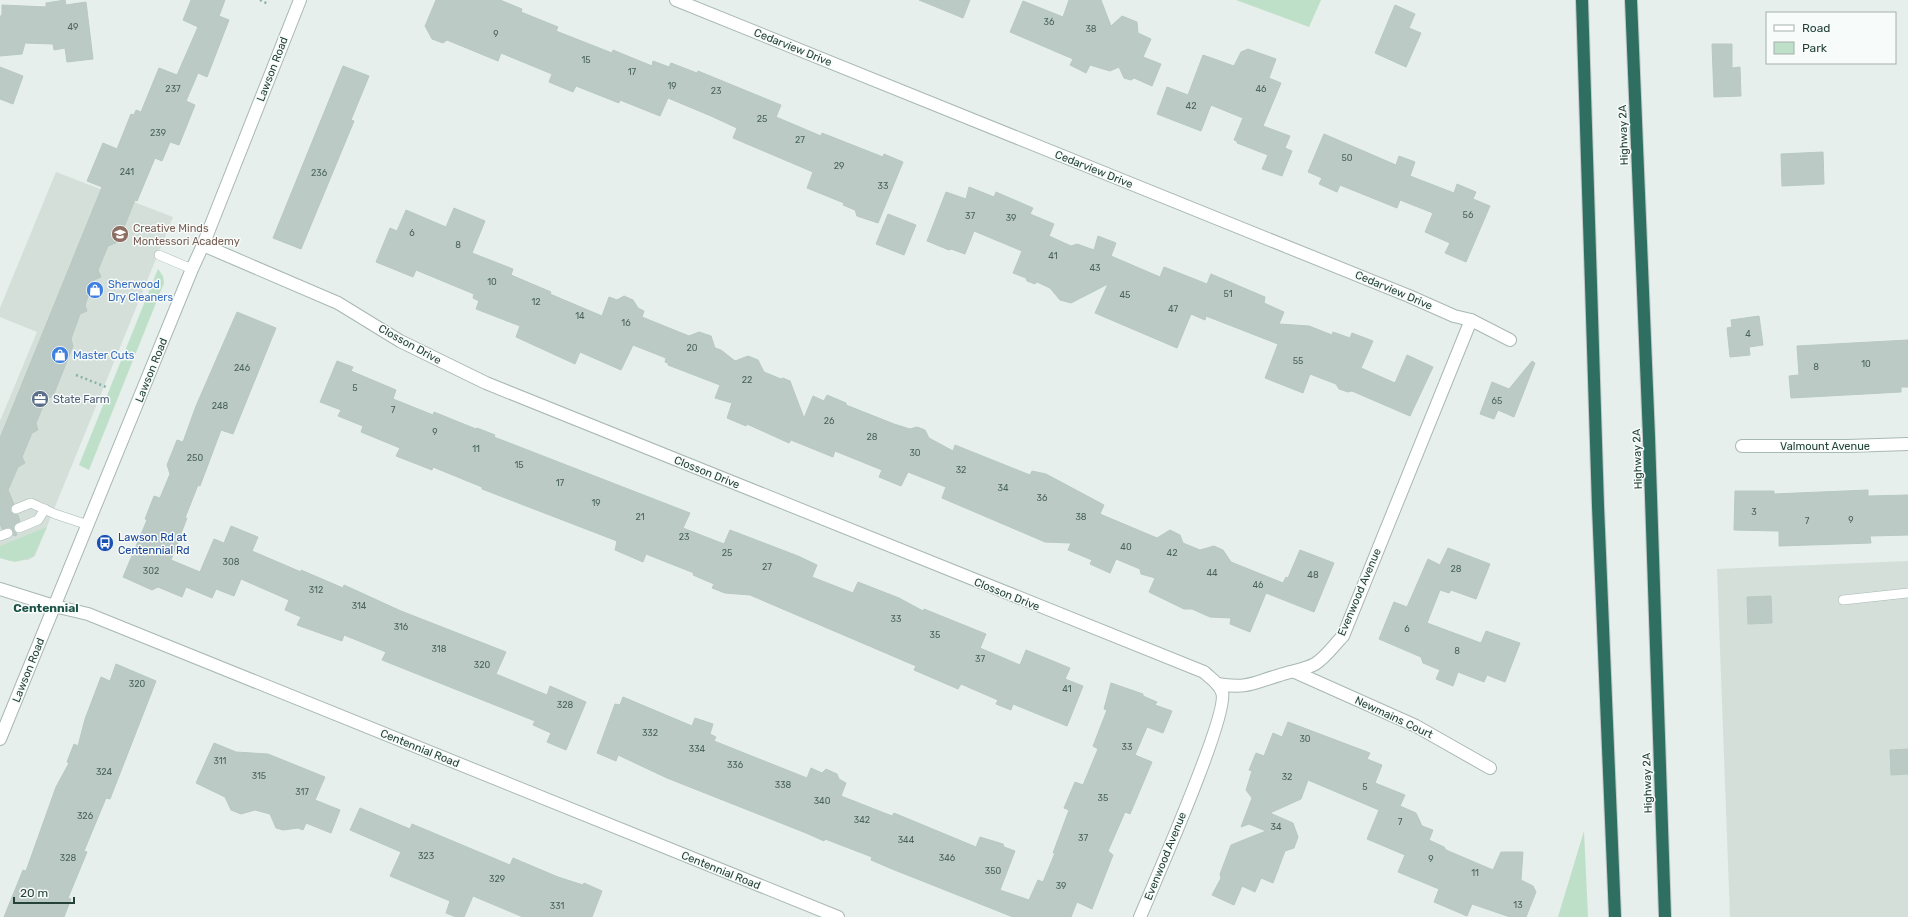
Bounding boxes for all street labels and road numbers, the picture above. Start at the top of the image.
street label: Cedarview Drive [752,26,834,69]
street label: Lawson Road [254,35,291,103]
street label: Highway 2A [1616,104,1631,166]
street label: Cedarview Drive [1053,148,1135,191]
street label: Cedarview Drive [1353,268,1434,313]
street label: Closson Drive [376,322,443,367]
street label: Lawson Road [133,336,170,404]
street label: Highway 2A [1630,428,1645,490]
street label: Valmount Avenue [1780,440,1870,453]
street label: Closson Drive [672,453,742,492]
street label: Evenwood Avenue [1335,546,1384,638]
street label: Closson Drive [972,575,1042,614]
street label: Lawson Road [10,636,47,704]
street label: Newmains Court [1353,694,1436,742]
street label: Centennial Road [378,727,461,770]
street label: Highway 2A [1640,752,1655,814]
street label: Evenwood Avenue [1142,810,1189,902]
street label: Centennial Road [679,849,762,892]

